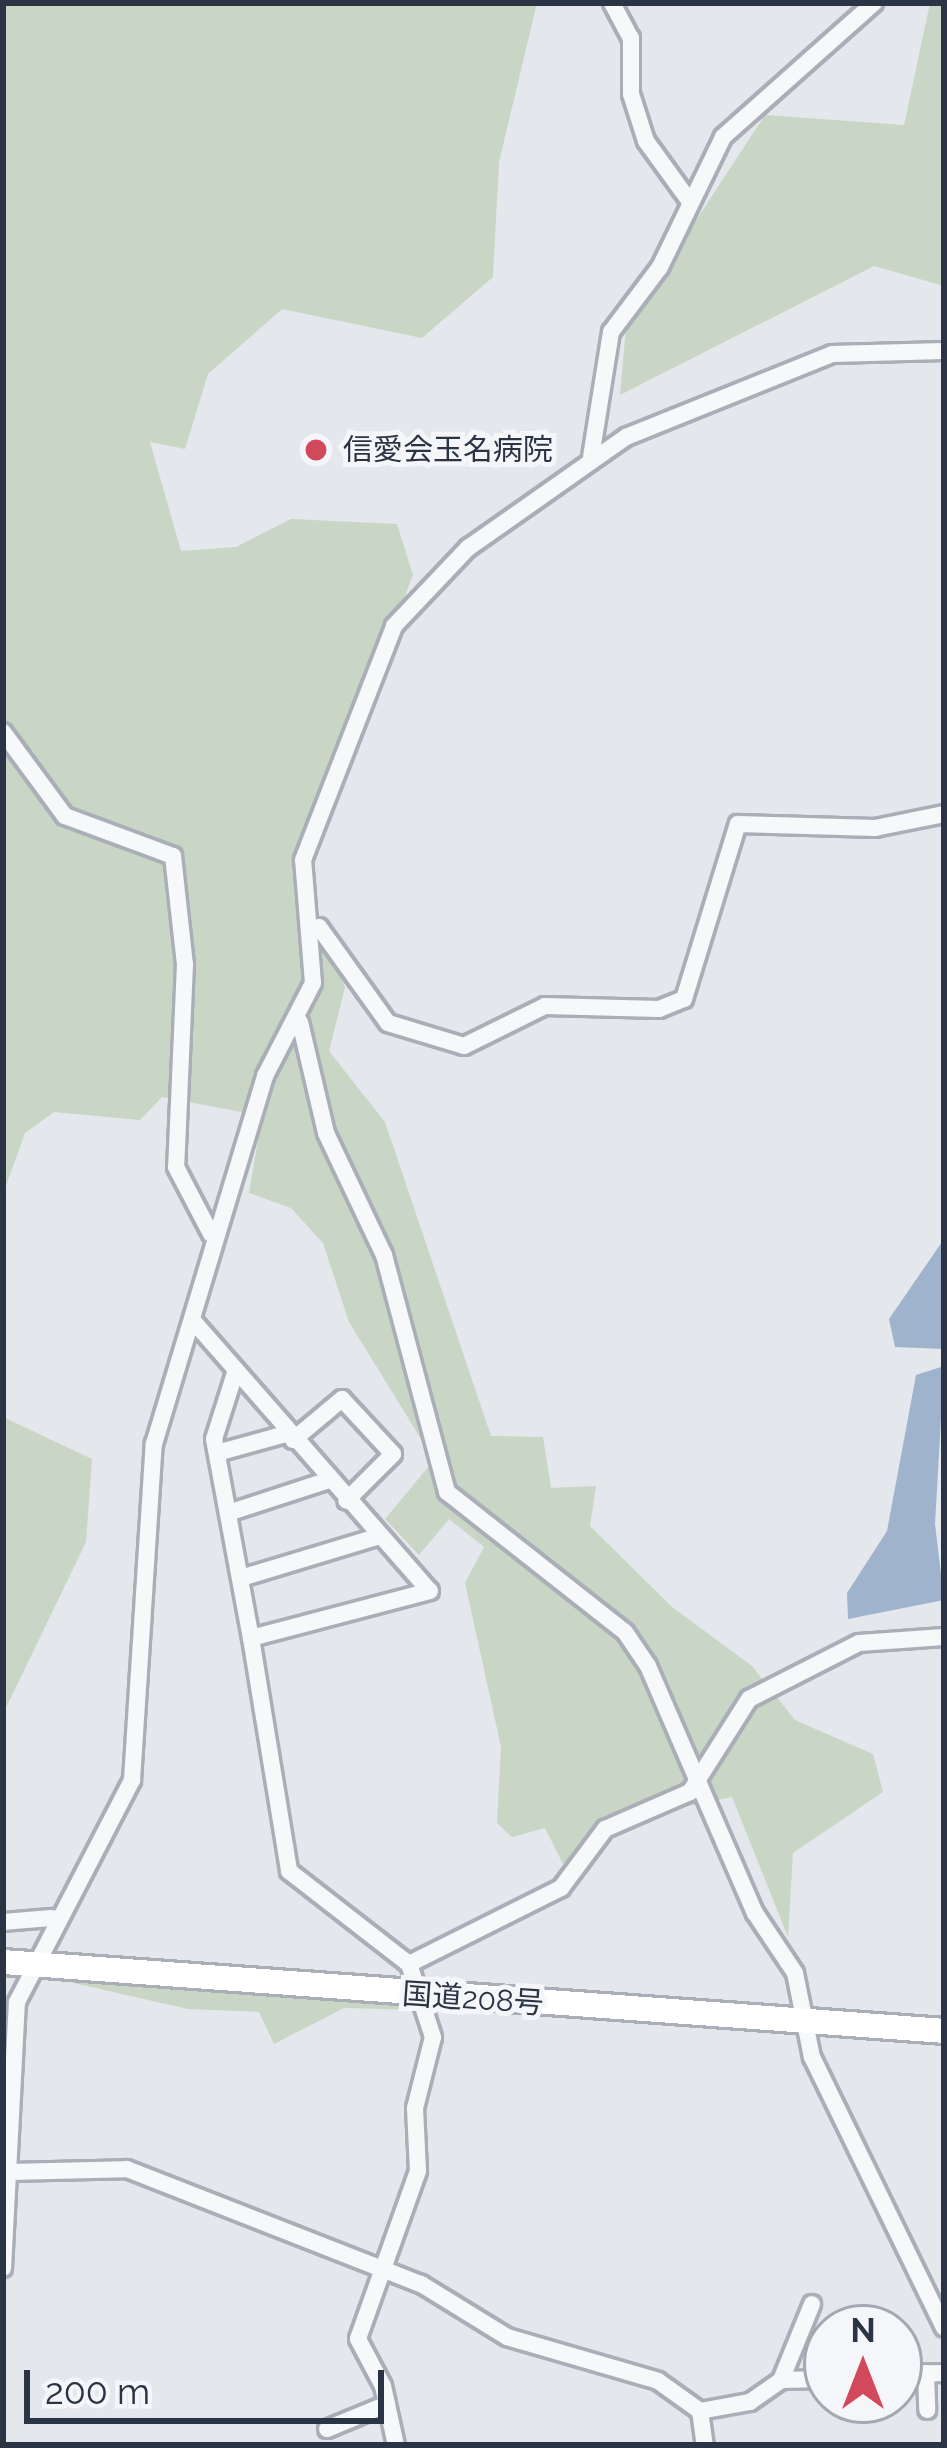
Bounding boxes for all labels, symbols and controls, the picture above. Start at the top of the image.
place label: 信愛会玉名病院 [343,432,553,468]
marker: 信愛会玉名病院 [300,434,332,466]
street label: 国道208号 [401,1976,545,2022]
north arrow [803,2304,923,2424]
text: N [850,2311,876,2350]
scale bar [30,2346,390,2420]
text: 200 m [45,2370,150,2412]

